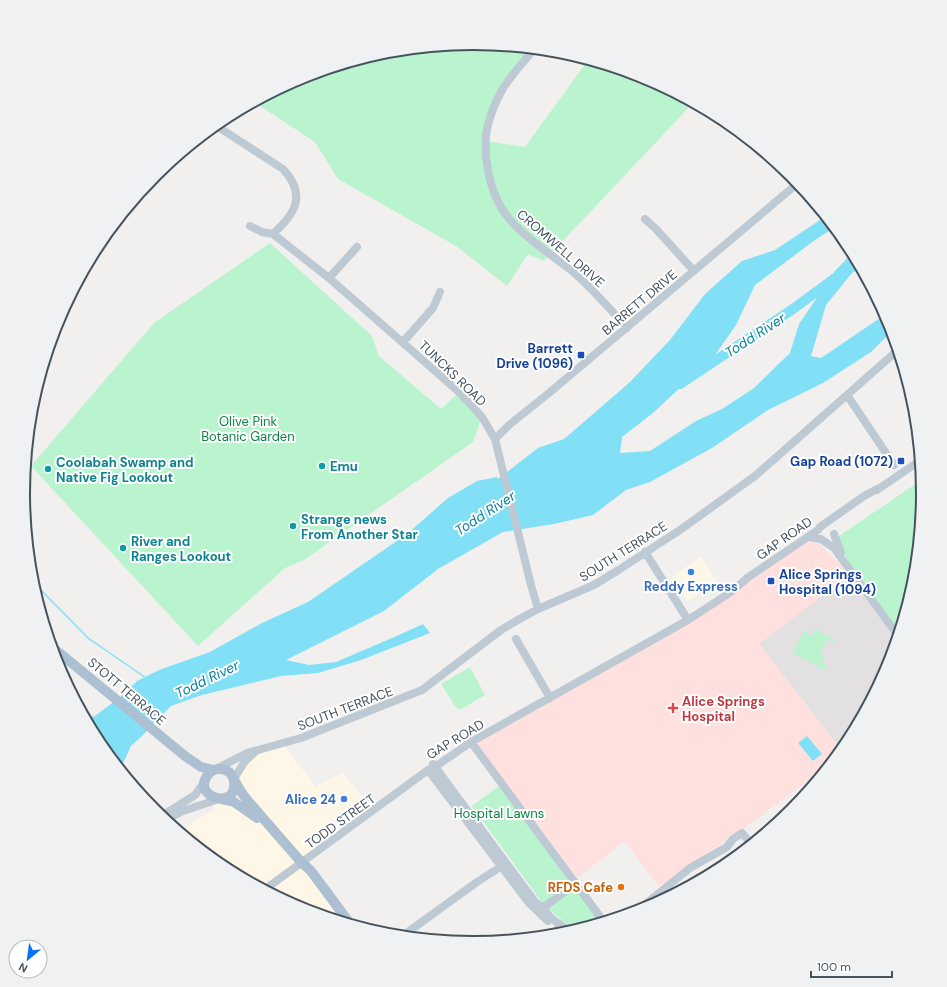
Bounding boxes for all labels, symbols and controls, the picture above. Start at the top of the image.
street label: CROMWELL DRIVE [513,206,608,291]
street label: BARRETT DRIVE [598,266,680,339]
water label: Todd River [721,308,789,361]
street label: TUNCKS ROAD [415,337,490,410]
place label: Barrett Drive (1096) [496,340,573,372]
marker: Barrett Drive (1096) [576,350,586,360]
park label: Olive Pink Botanic Garden [201,413,295,445]
place label: Gap Road (1072) [790,453,893,470]
place label: Coolabah Swamp and Native Fig Lookout [56,454,194,486]
marker: Gap Road (1072) [896,456,906,466]
place label: Emu [330,458,358,475]
marker: Emu [317,461,327,471]
marker: Coolabah Swamp and Native Fig Lookout [43,464,53,474]
water label: Todd River [451,486,519,539]
place label: Strange news From Another Star [301,511,419,543]
street label: GAP ROAD [753,513,815,564]
street label: SOUTH TERRACE [576,518,670,585]
marker: Strange news From Another Star [288,521,298,531]
place label: River and Ranges Lookout [131,533,231,565]
marker: River and Ranges Lookout [118,543,128,553]
place label: Alice Springs Hospital (1094) [779,566,876,598]
marker: Reddy Express [686,567,696,577]
marker: Alice Springs Hospital (1094) [766,576,776,586]
place label: Reddy Express [644,578,738,595]
street label: STOTT TERRACE [84,654,169,729]
water label: Todd River [172,655,243,702]
street label: SOUTH TERRACE [295,683,395,734]
place label: Alice Springs Hospital [682,693,765,725]
marker: Alice Springs Hospital [667,702,679,714]
street label: GAP ROAD [423,716,487,763]
street label: TODD STREET [302,790,379,853]
place label: Alice 24 [285,791,336,808]
marker: Alice 24 [339,794,349,804]
park label: Hospital Lawns [454,805,544,822]
place label: RFDS Cafe [548,879,613,896]
marker: RFDS Cafe [616,882,626,892]
north arrow [8,939,48,979]
scale bar [811,953,892,979]
text: 100 m [817,959,851,975]
text: N [16,960,30,976]

